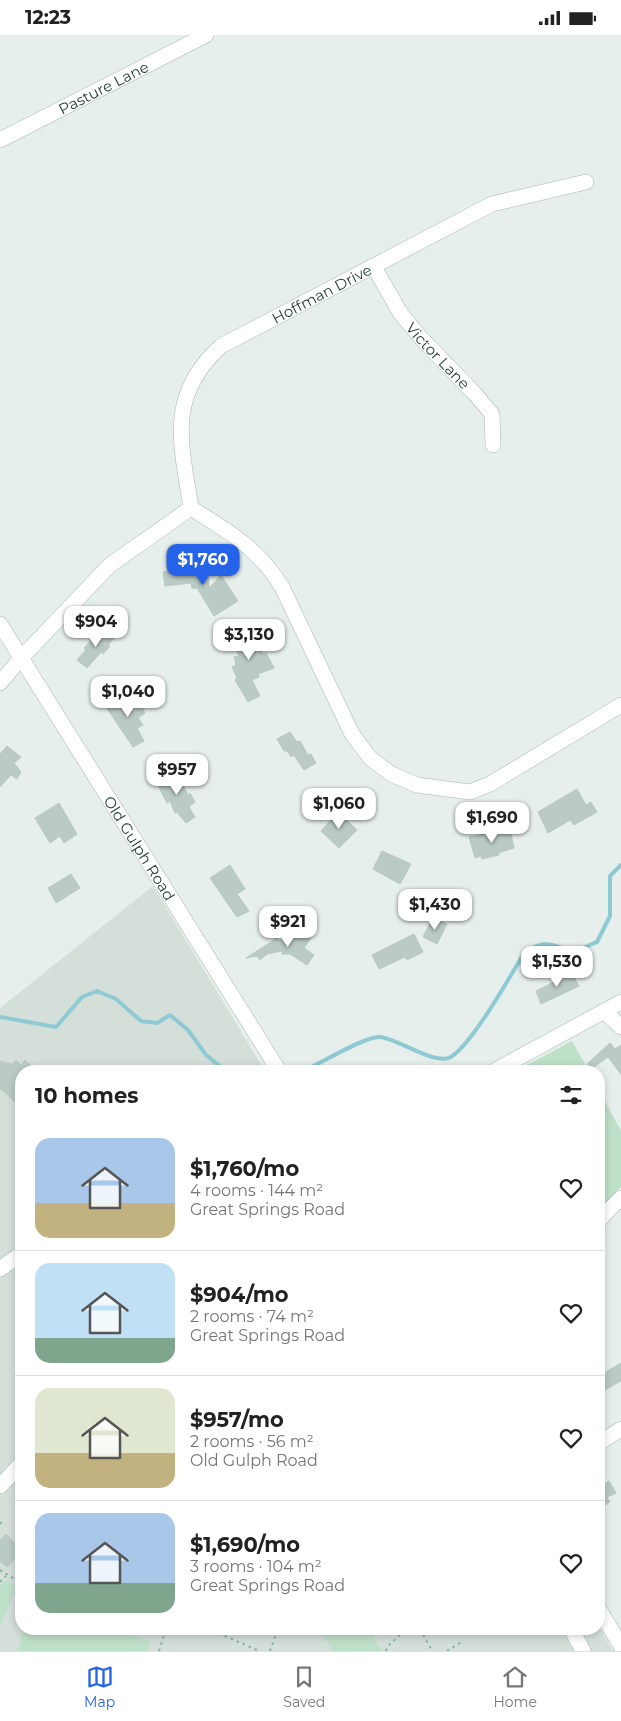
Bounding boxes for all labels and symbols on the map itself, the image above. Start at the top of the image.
street label: Pasture Lane [55,56,152,118]
street label: Hoffman Drive [268,259,375,327]
street label: Victor Lane [402,318,474,393]
pin: $1,760 [162,543,244,586]
pin: $904 [66,605,126,648]
pin: $3,130 [208,619,290,661]
pin: $1,040 [87,675,169,718]
pin: $957 [147,753,207,796]
pin: $1,060 [298,787,380,830]
street label: Old Gulph Road [100,792,180,904]
pin: $1,690 [451,801,533,844]
pin: $1,430 [394,889,476,931]
pin: $921 [258,905,318,948]
pin: $1,530 [516,945,598,988]

